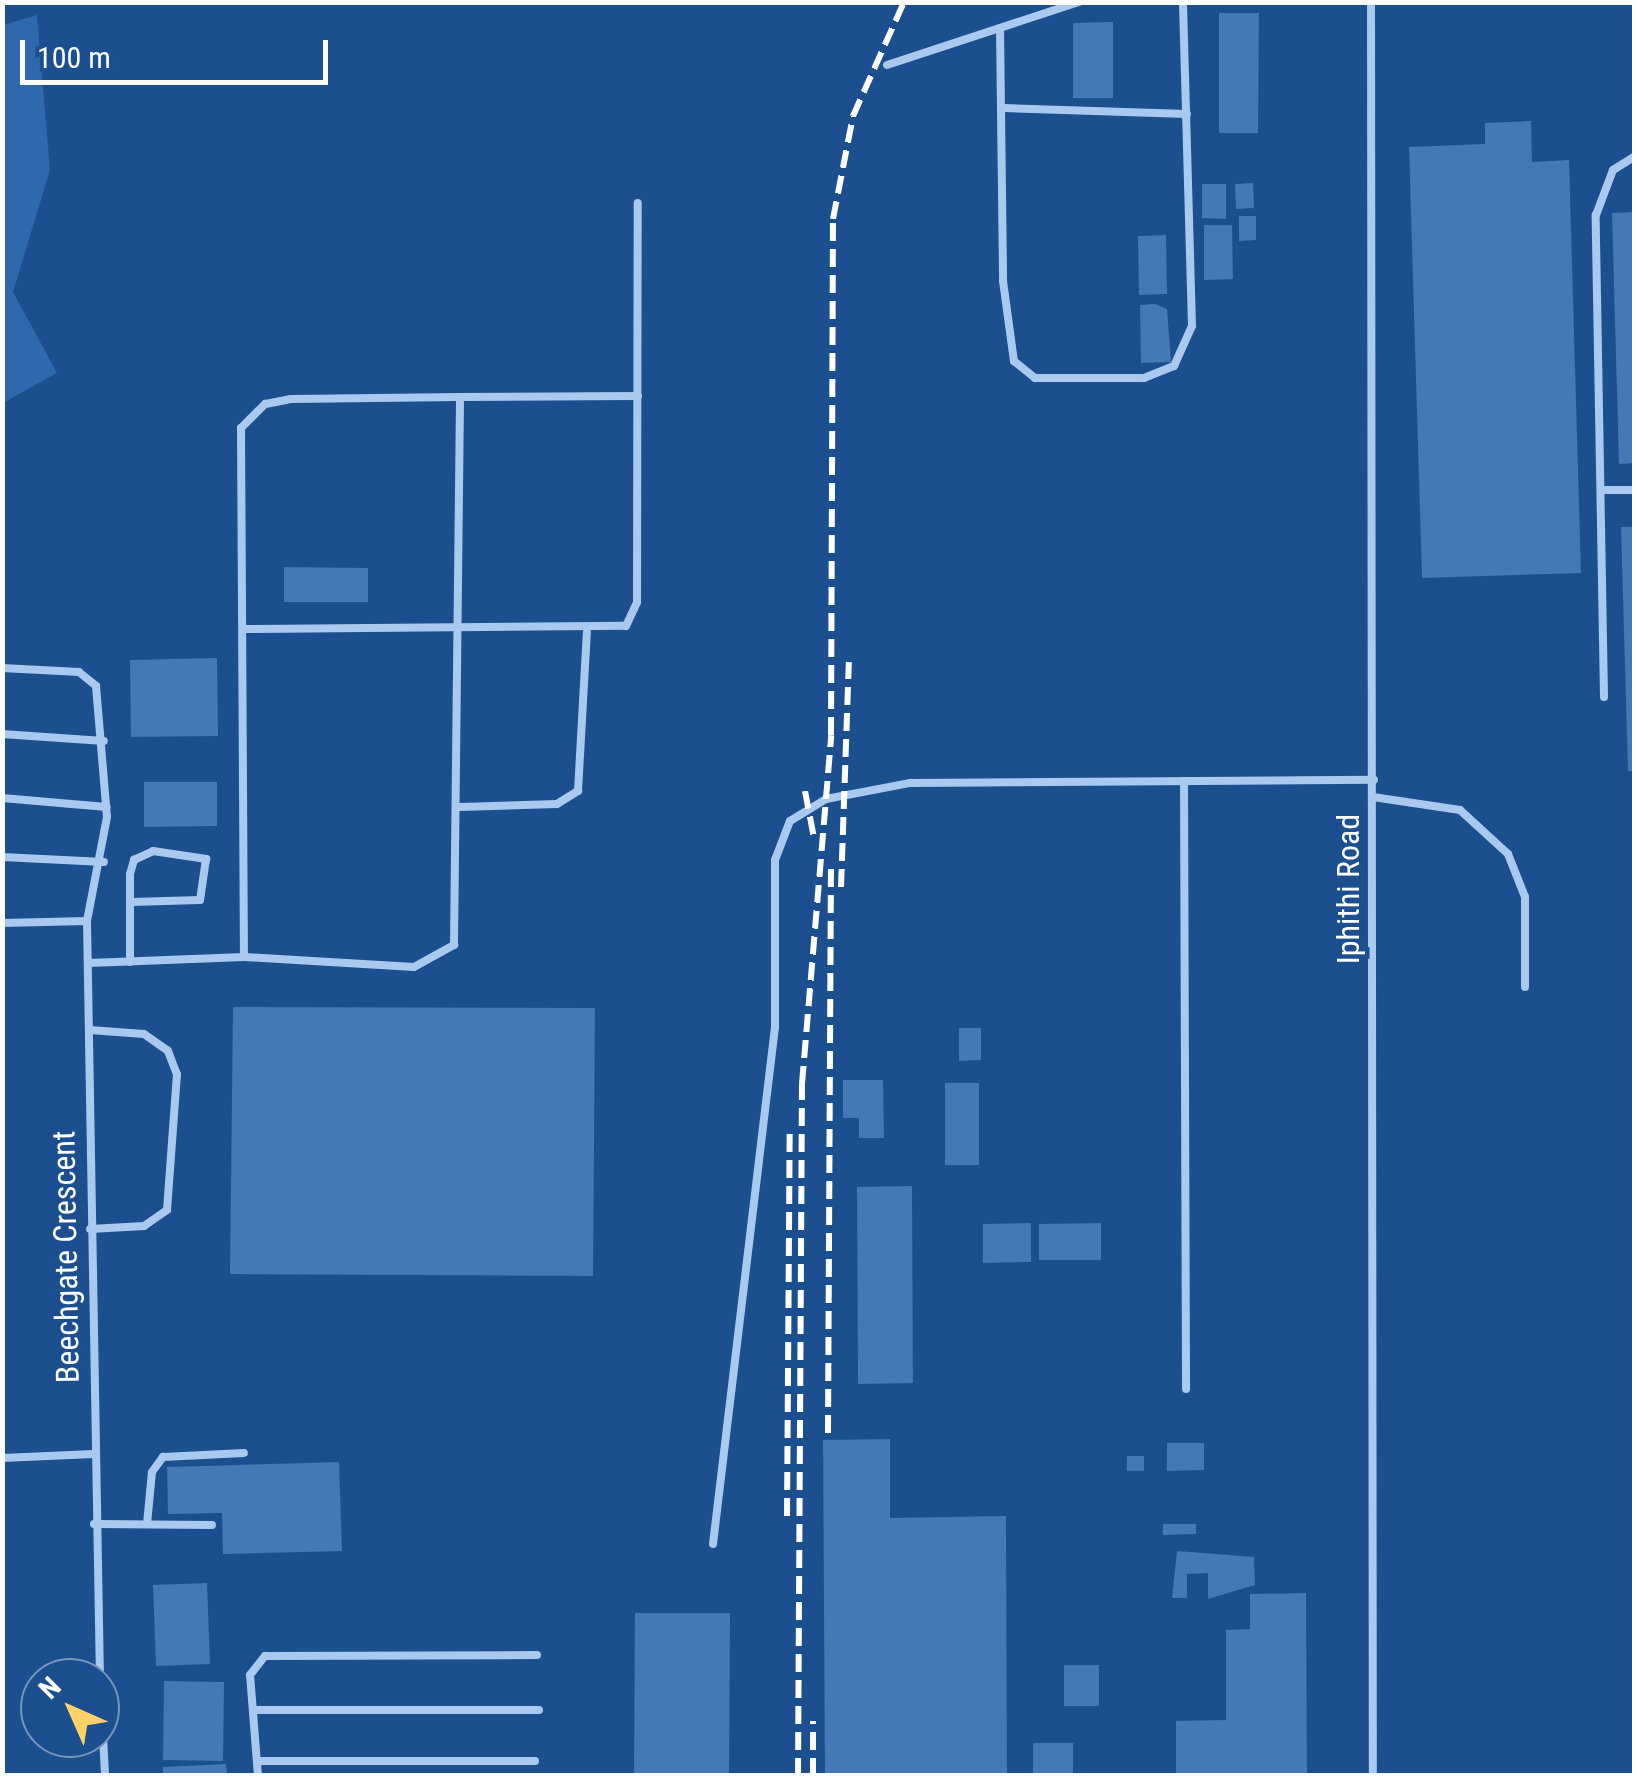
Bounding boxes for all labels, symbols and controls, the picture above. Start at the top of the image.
scale bar [25,20,332,82]
text: 100 m [37,40,111,75]
street label: Iphithi Road [1329,814,1367,964]
street label: Beechgate Crescent [45,1130,87,1384]
north arrow [20,1658,120,1758]
text: N [32,1670,68,1706]

